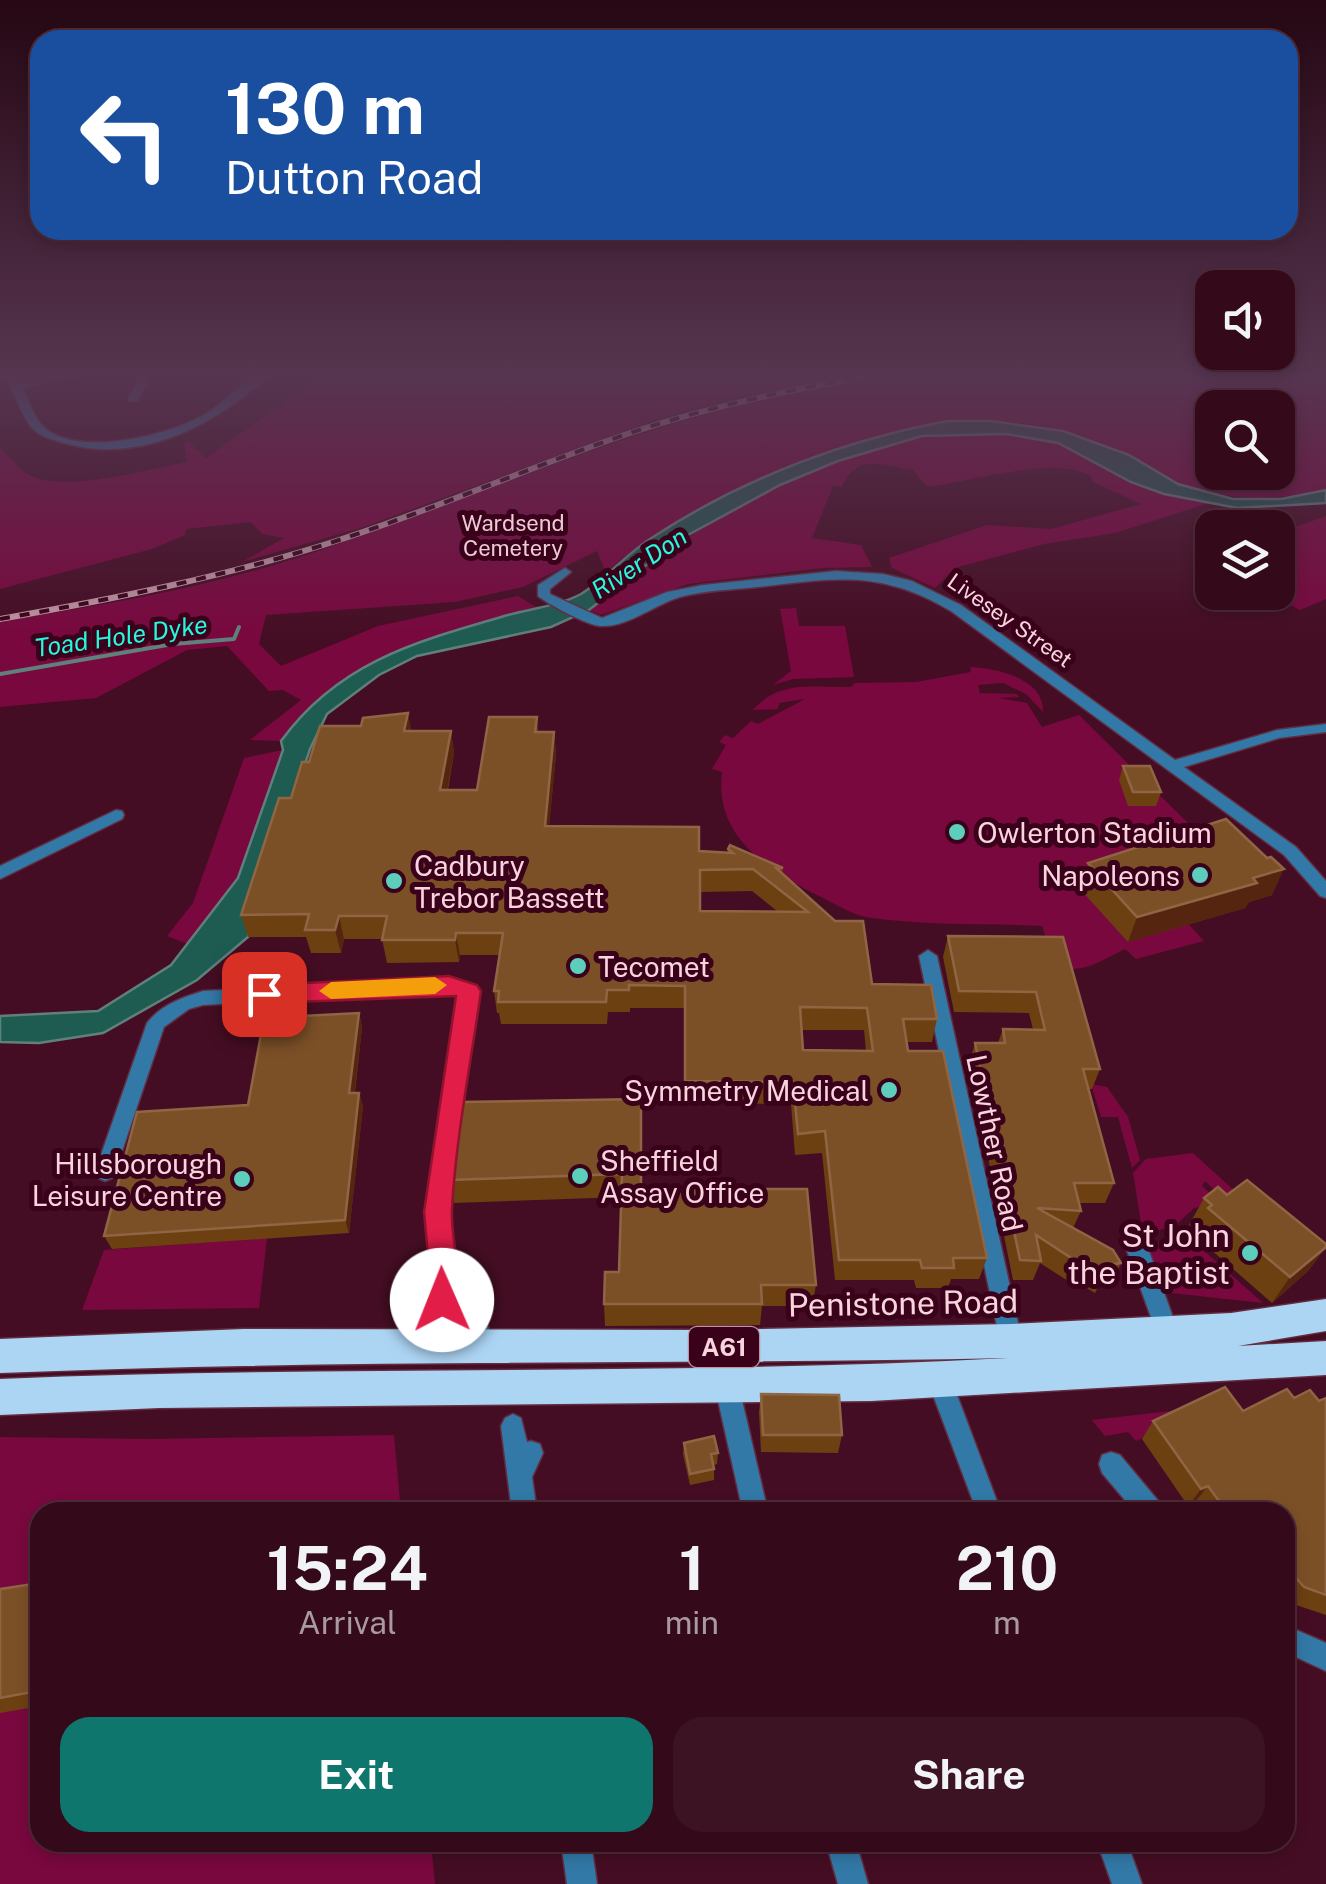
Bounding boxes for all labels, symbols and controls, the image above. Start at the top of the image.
text: 130 m [225,67,425,150]
icon: left [60,70,190,200]
text: Dutton Road [225,151,483,204]
map controls [1195,270,1295,610]
button: sound [1195,270,1295,370]
button: search [1195,390,1295,490]
park label: Wardsend Cemetery [461,510,565,561]
button: layers [1195,510,1295,610]
water label: River Don [586,521,692,605]
street label: Livesey Street [943,567,1077,673]
water label: Toad Hole Dyke [33,609,209,663]
place label: Owlerton Stadium [977,816,1212,849]
marker: Owlerton Stadium [946,821,968,843]
place label: Cadbury Trebor Bassett [414,849,605,914]
place label: Napoleons [1041,859,1180,892]
marker: Napoleons [1189,864,1211,886]
marker: Cadbury Trebor Bassett [383,870,405,892]
place label: Tecomet [598,950,710,983]
pin [222,952,307,1037]
marker: Tecomet [567,955,589,977]
icon: arrive [237,967,292,1022]
street label: Lowther Road [960,1051,1030,1235]
place label: Symmetry Medical [624,1074,869,1107]
marker: Symmetry Medical [878,1079,900,1101]
place label: Sheffield Assay Office [600,1144,764,1209]
place label: Hillsborough Leisure Centre [32,1147,222,1212]
marker: Sheffield Assay Office [569,1165,591,1187]
marker: Hillsborough Leisure Centre [231,1168,253,1190]
place label: St John the Baptist [1067,1217,1230,1291]
marker: St John the Baptist [1239,1242,1261,1264]
position arrow [390,1248,494,1352]
street label: Penistone Road [787,1282,1019,1324]
road number: A61 [689,1327,759,1367]
text: 15:24 [267,1533,428,1604]
text: 1 [679,1533,705,1604]
text: 210 [956,1533,1058,1604]
text: Arrival [298,1604,397,1641]
text: min [665,1604,719,1641]
text: m [993,1604,1021,1641]
button: Exit [60,1717,653,1832]
button: Share [673,1717,1265,1832]

